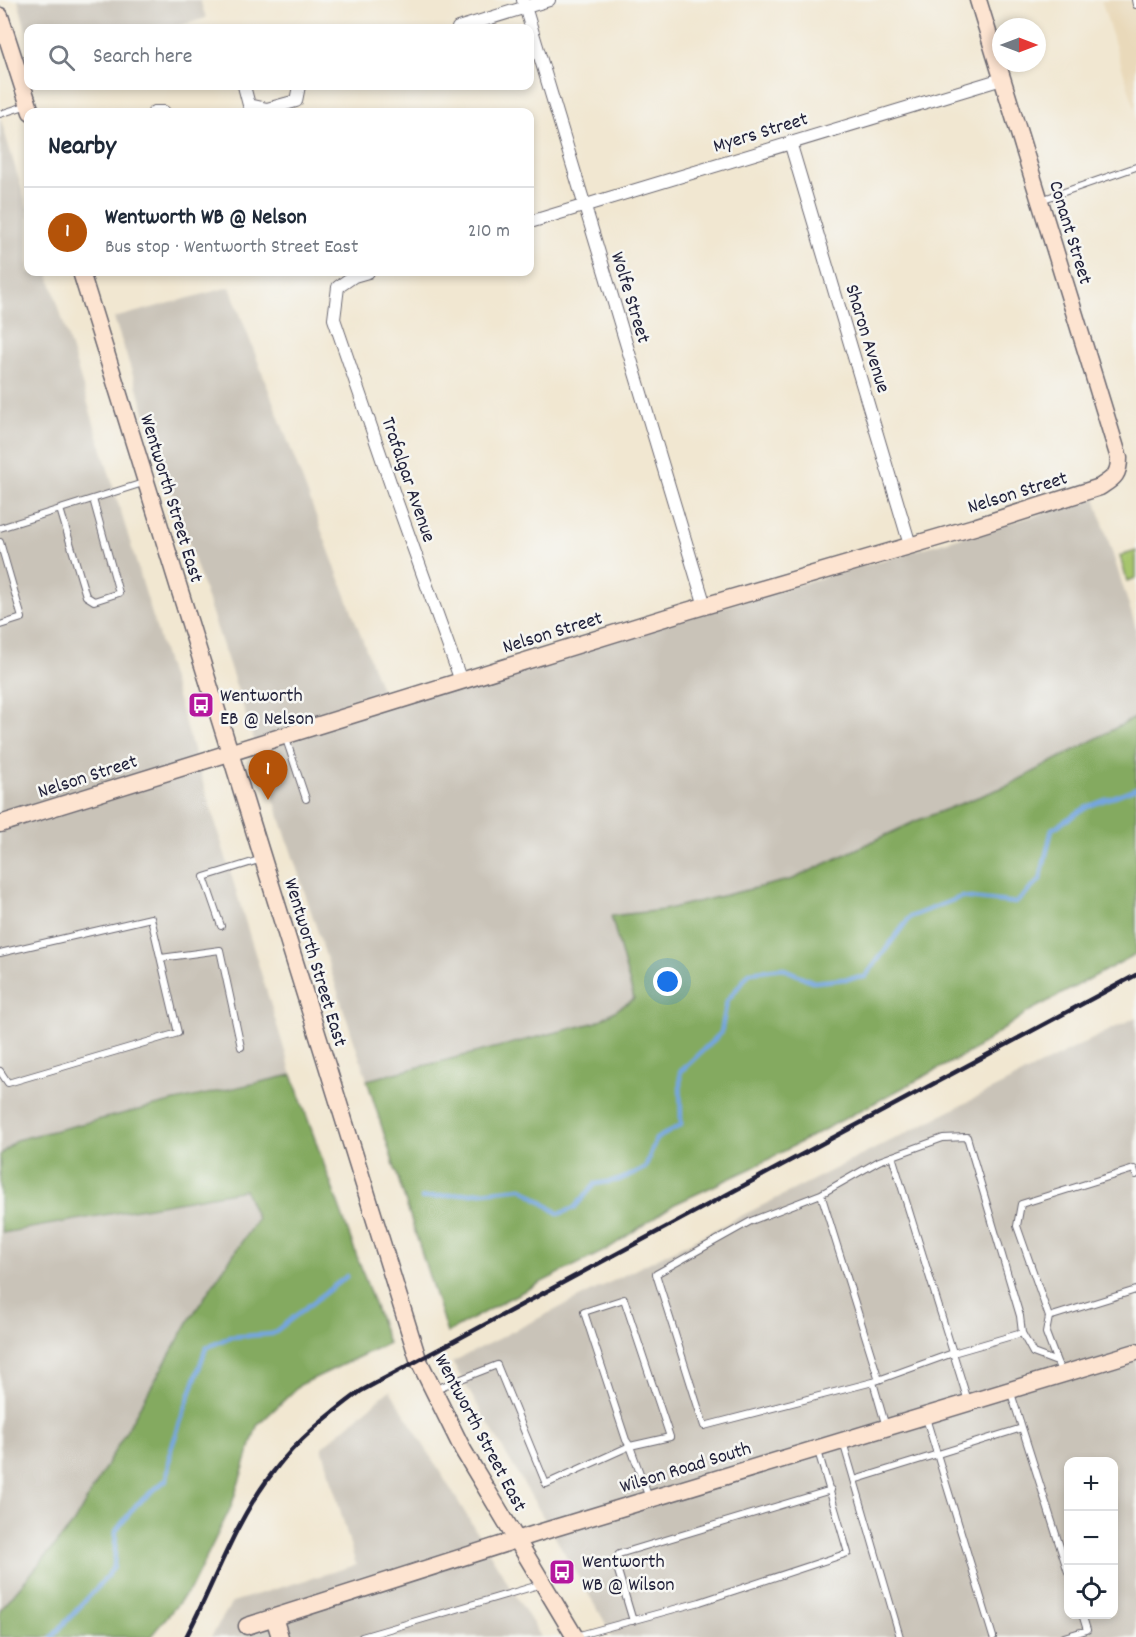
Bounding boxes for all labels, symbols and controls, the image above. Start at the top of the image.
north arrow [992,18,1046,72]
search box [24,24,534,90]
icon: search [45,41,78,74]
text: Search here [93,42,192,73]
street label: Myers Street [710,106,812,162]
text: Nearby [48,129,116,166]
street label: Conant Street [1040,178,1098,288]
text: Wentworth WB @ Nelson [105,203,307,234]
text: 1 [65,218,70,246]
text: 210 m [468,218,510,246]
text: Bus stop · Wentworth Street East [105,234,358,262]
street label: Wolfe Street [602,249,656,347]
street label: Sharon Avenue [836,281,896,397]
street label: Wentworth Street East [131,411,209,586]
street label: Trafalgar Avenue [373,414,442,547]
street label: Nelson Street [964,465,1071,522]
street label: Nelson Street [499,605,606,662]
place label: Wentworth EB @ Nelson [220,683,314,734]
bus stop icon: Wentworth EB @ Nelson [186,690,216,720]
street label: Nelson Street [35,749,141,807]
pin: 1 [248,750,288,800]
street label: Wentworth Street East [275,875,353,1050]
your location [653,967,682,996]
street label: Wentworth Street East [426,1350,533,1517]
street label: Wilson Road South [617,1436,755,1502]
map controls [1064,1457,1118,1619]
button: + [1064,1457,1118,1511]
button: − [1064,1511,1118,1565]
place label: Wentworth WB @ Wilson [582,1549,675,1600]
bus stop icon: Wentworth WB @ Wilson [547,1557,577,1587]
button: locate [1064,1565,1118,1619]

